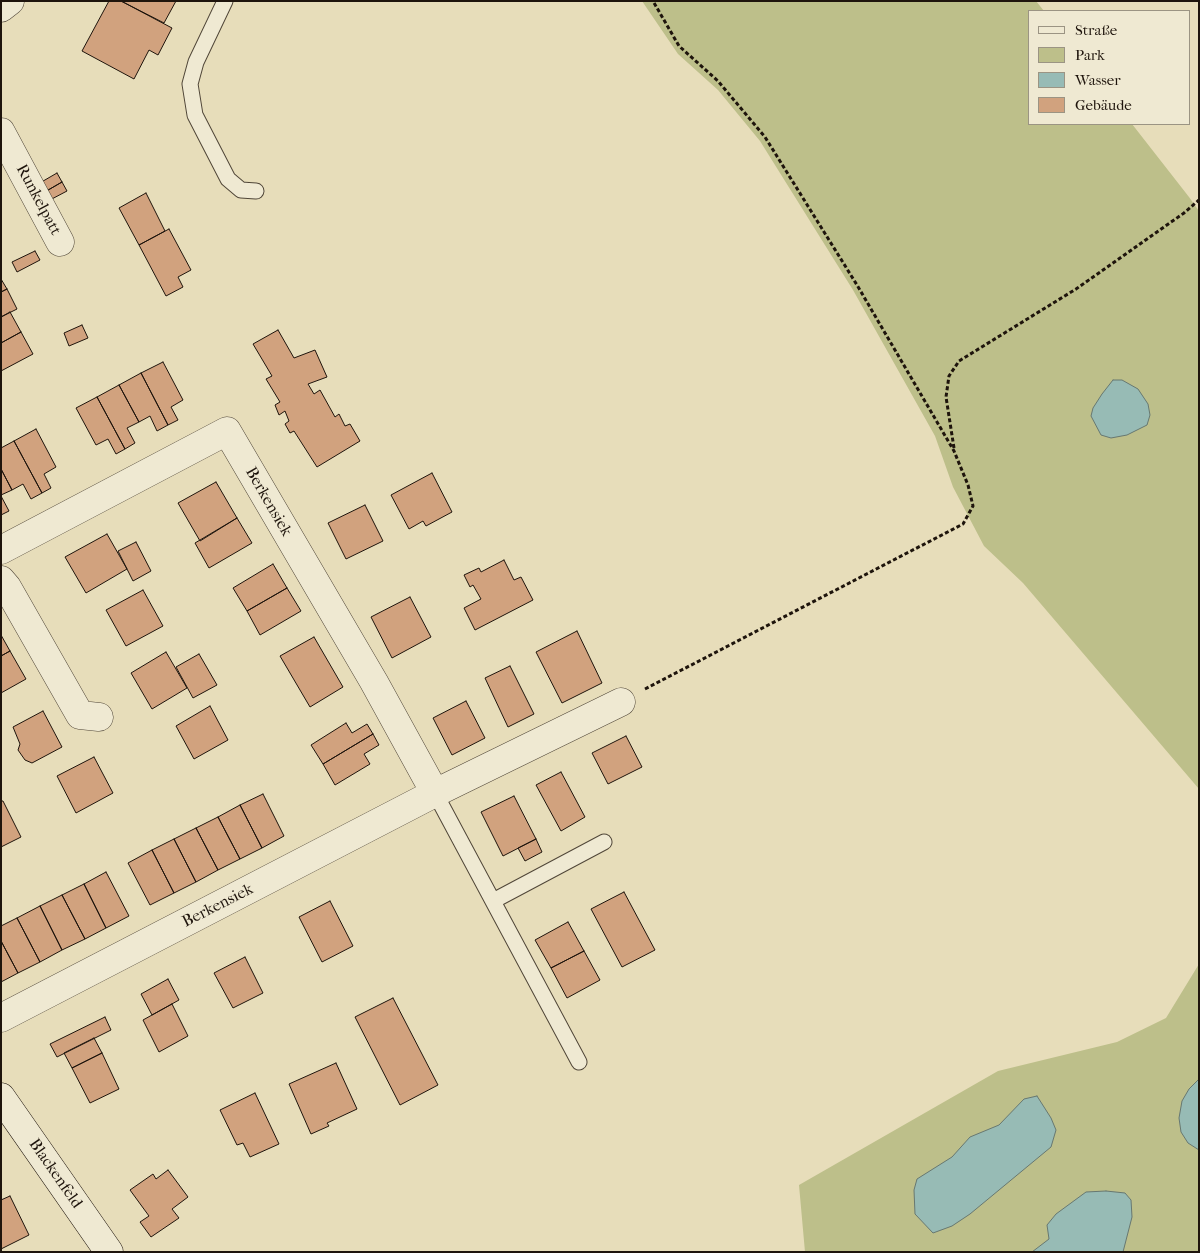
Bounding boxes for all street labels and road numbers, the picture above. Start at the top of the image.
street label: Runkelpatt [11,161,65,239]
street label: Berkensiek [240,464,296,540]
street label: Berkensiek [179,880,257,932]
street label: Blackenfeld [24,1136,86,1212]

